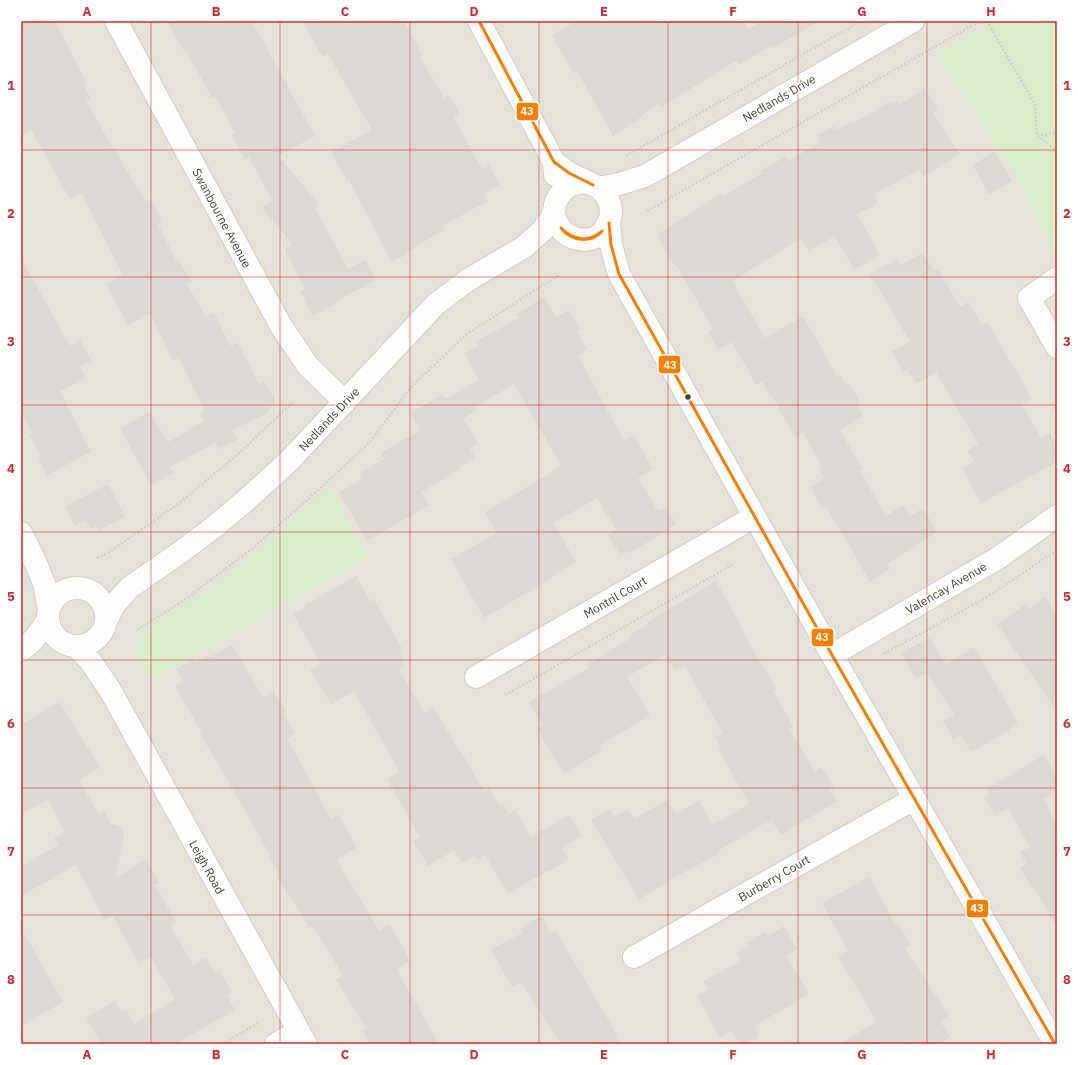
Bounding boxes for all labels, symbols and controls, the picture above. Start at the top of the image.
text: A [83,3,92,20]
text: B [212,3,221,20]
text: C [341,3,350,20]
text: D [469,3,479,20]
text: E [600,3,608,20]
text: F [729,3,737,20]
text: G [857,3,867,20]
text: H [986,3,996,20]
street label: Nedlands Drive [740,71,819,125]
text: 1 [7,77,15,94]
text: 1 [1063,77,1071,94]
line badge: 43 [516,102,539,121]
text: 43 [520,104,534,118]
street label: Swanbourne Avenue [189,166,255,271]
text: 2 [7,205,15,222]
text: 2 [1063,205,1071,222]
text: 3 [7,333,15,350]
text: 3 [1063,333,1071,350]
line badge: 43 [658,355,681,374]
text: 43 [663,358,677,372]
street label: Nedlands Drive [296,384,363,454]
unlabelled marker [683,392,693,402]
text: 4 [7,460,15,477]
text: 4 [1063,460,1071,477]
street label: Valencay Avenue [903,558,990,617]
street label: Montril Court [581,573,649,621]
text: 5 [7,588,15,605]
text: 5 [1063,588,1071,605]
line badge: 43 [811,628,834,647]
text: 43 [815,630,829,644]
text: 6 [7,715,15,732]
text: 6 [1063,715,1071,732]
street label: Leigh Road [186,838,228,896]
text: 7 [7,843,15,860]
text: 7 [1063,843,1071,860]
street label: Burberry Court [736,852,812,904]
line badge: 43 [966,899,989,918]
text: 43 [970,901,984,915]
text: 8 [7,971,15,988]
text: 8 [1063,971,1071,988]
text: A [83,1046,92,1063]
text: B [212,1046,221,1063]
text: C [341,1046,350,1063]
text: D [469,1046,479,1063]
text: E [600,1046,608,1063]
text: F [729,1046,737,1063]
text: G [857,1046,867,1063]
text: H [986,1046,996,1063]

